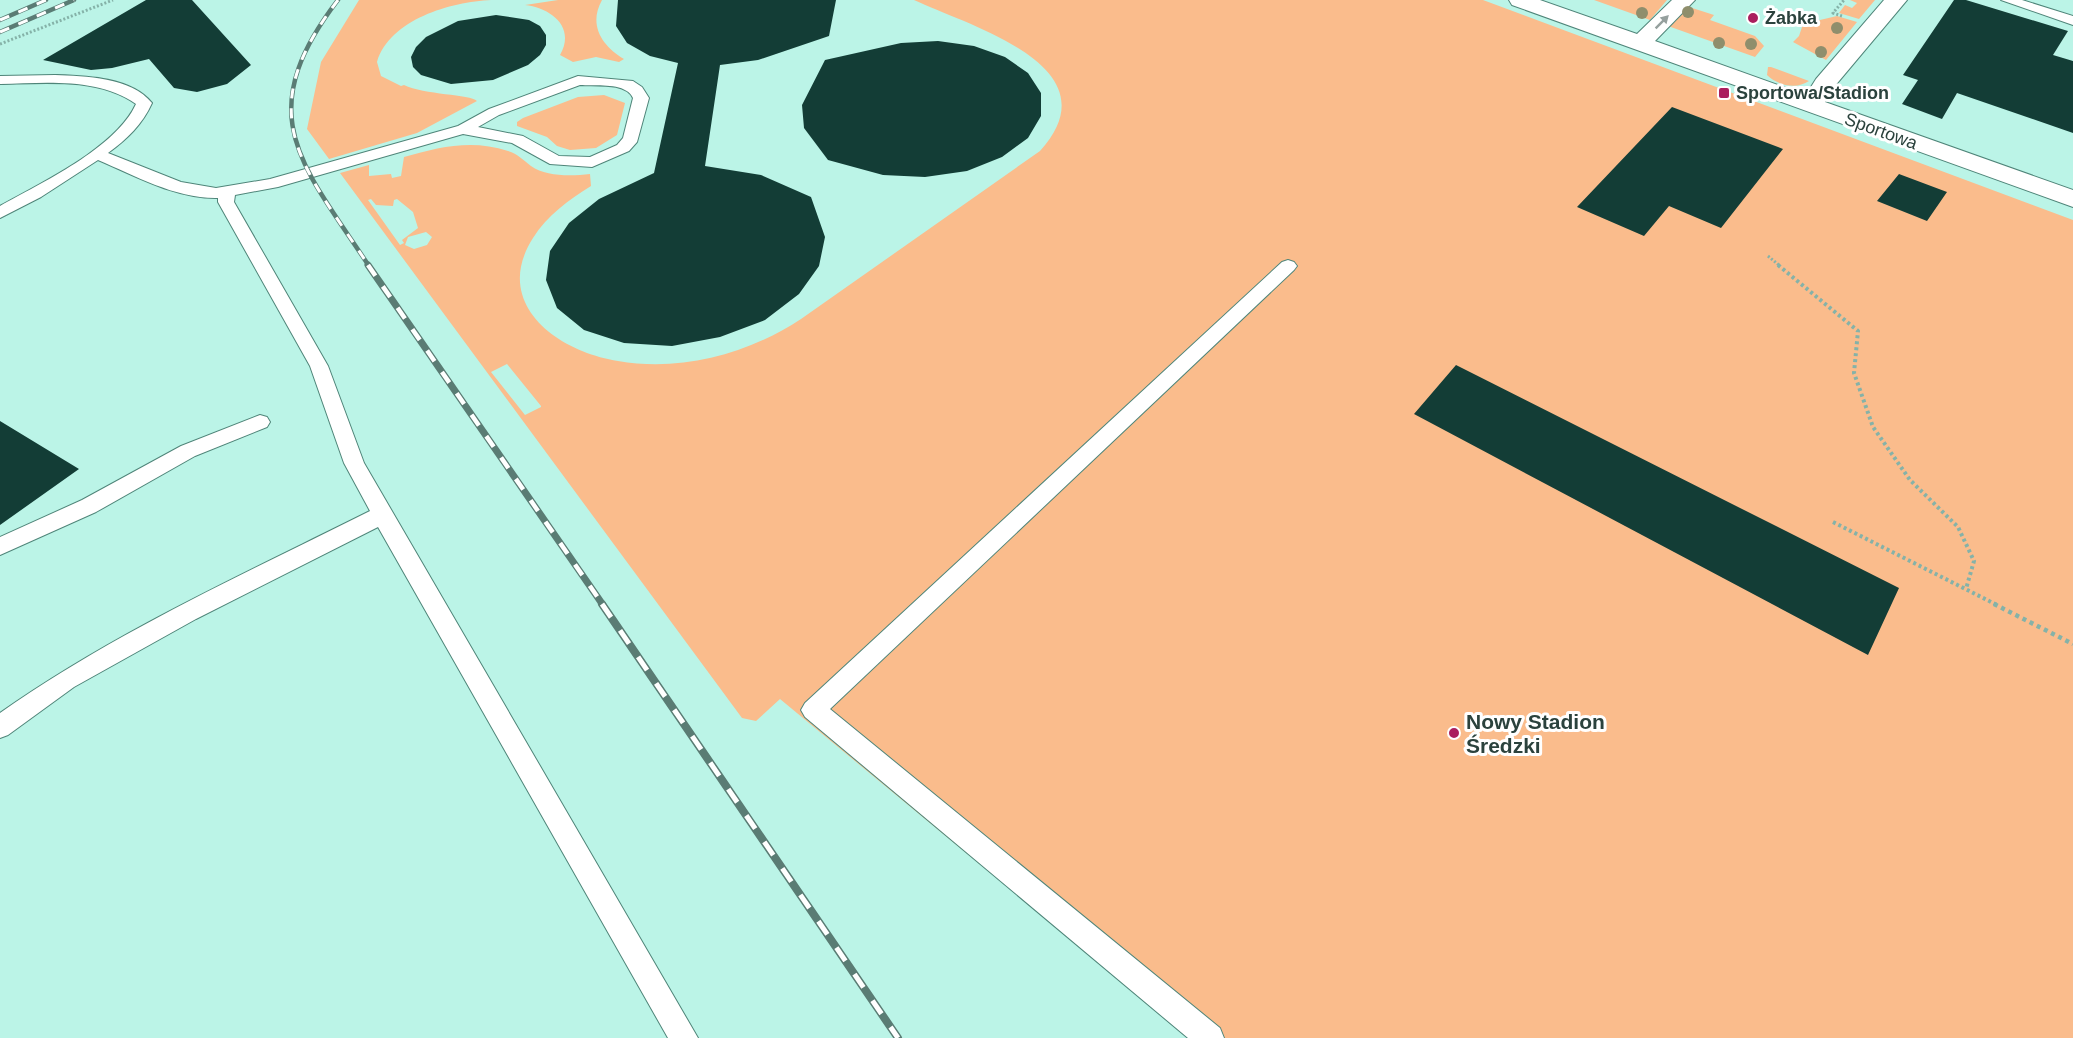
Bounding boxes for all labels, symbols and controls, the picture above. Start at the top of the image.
place label: Żabka [1765,8,1818,28]
marker: Żabka [1746,11,1760,25]
one-way arrow [1654,15,1668,29]
place label: Sportowa/Stadion [1736,83,1889,103]
marker: Sportowa/Stadion [1717,86,1731,100]
street label: Sportowa [1842,109,1921,154]
place label: Nowy Stadion Średzki [1466,710,1605,757]
marker: Nowy Stadion Średzki [1447,726,1461,740]

